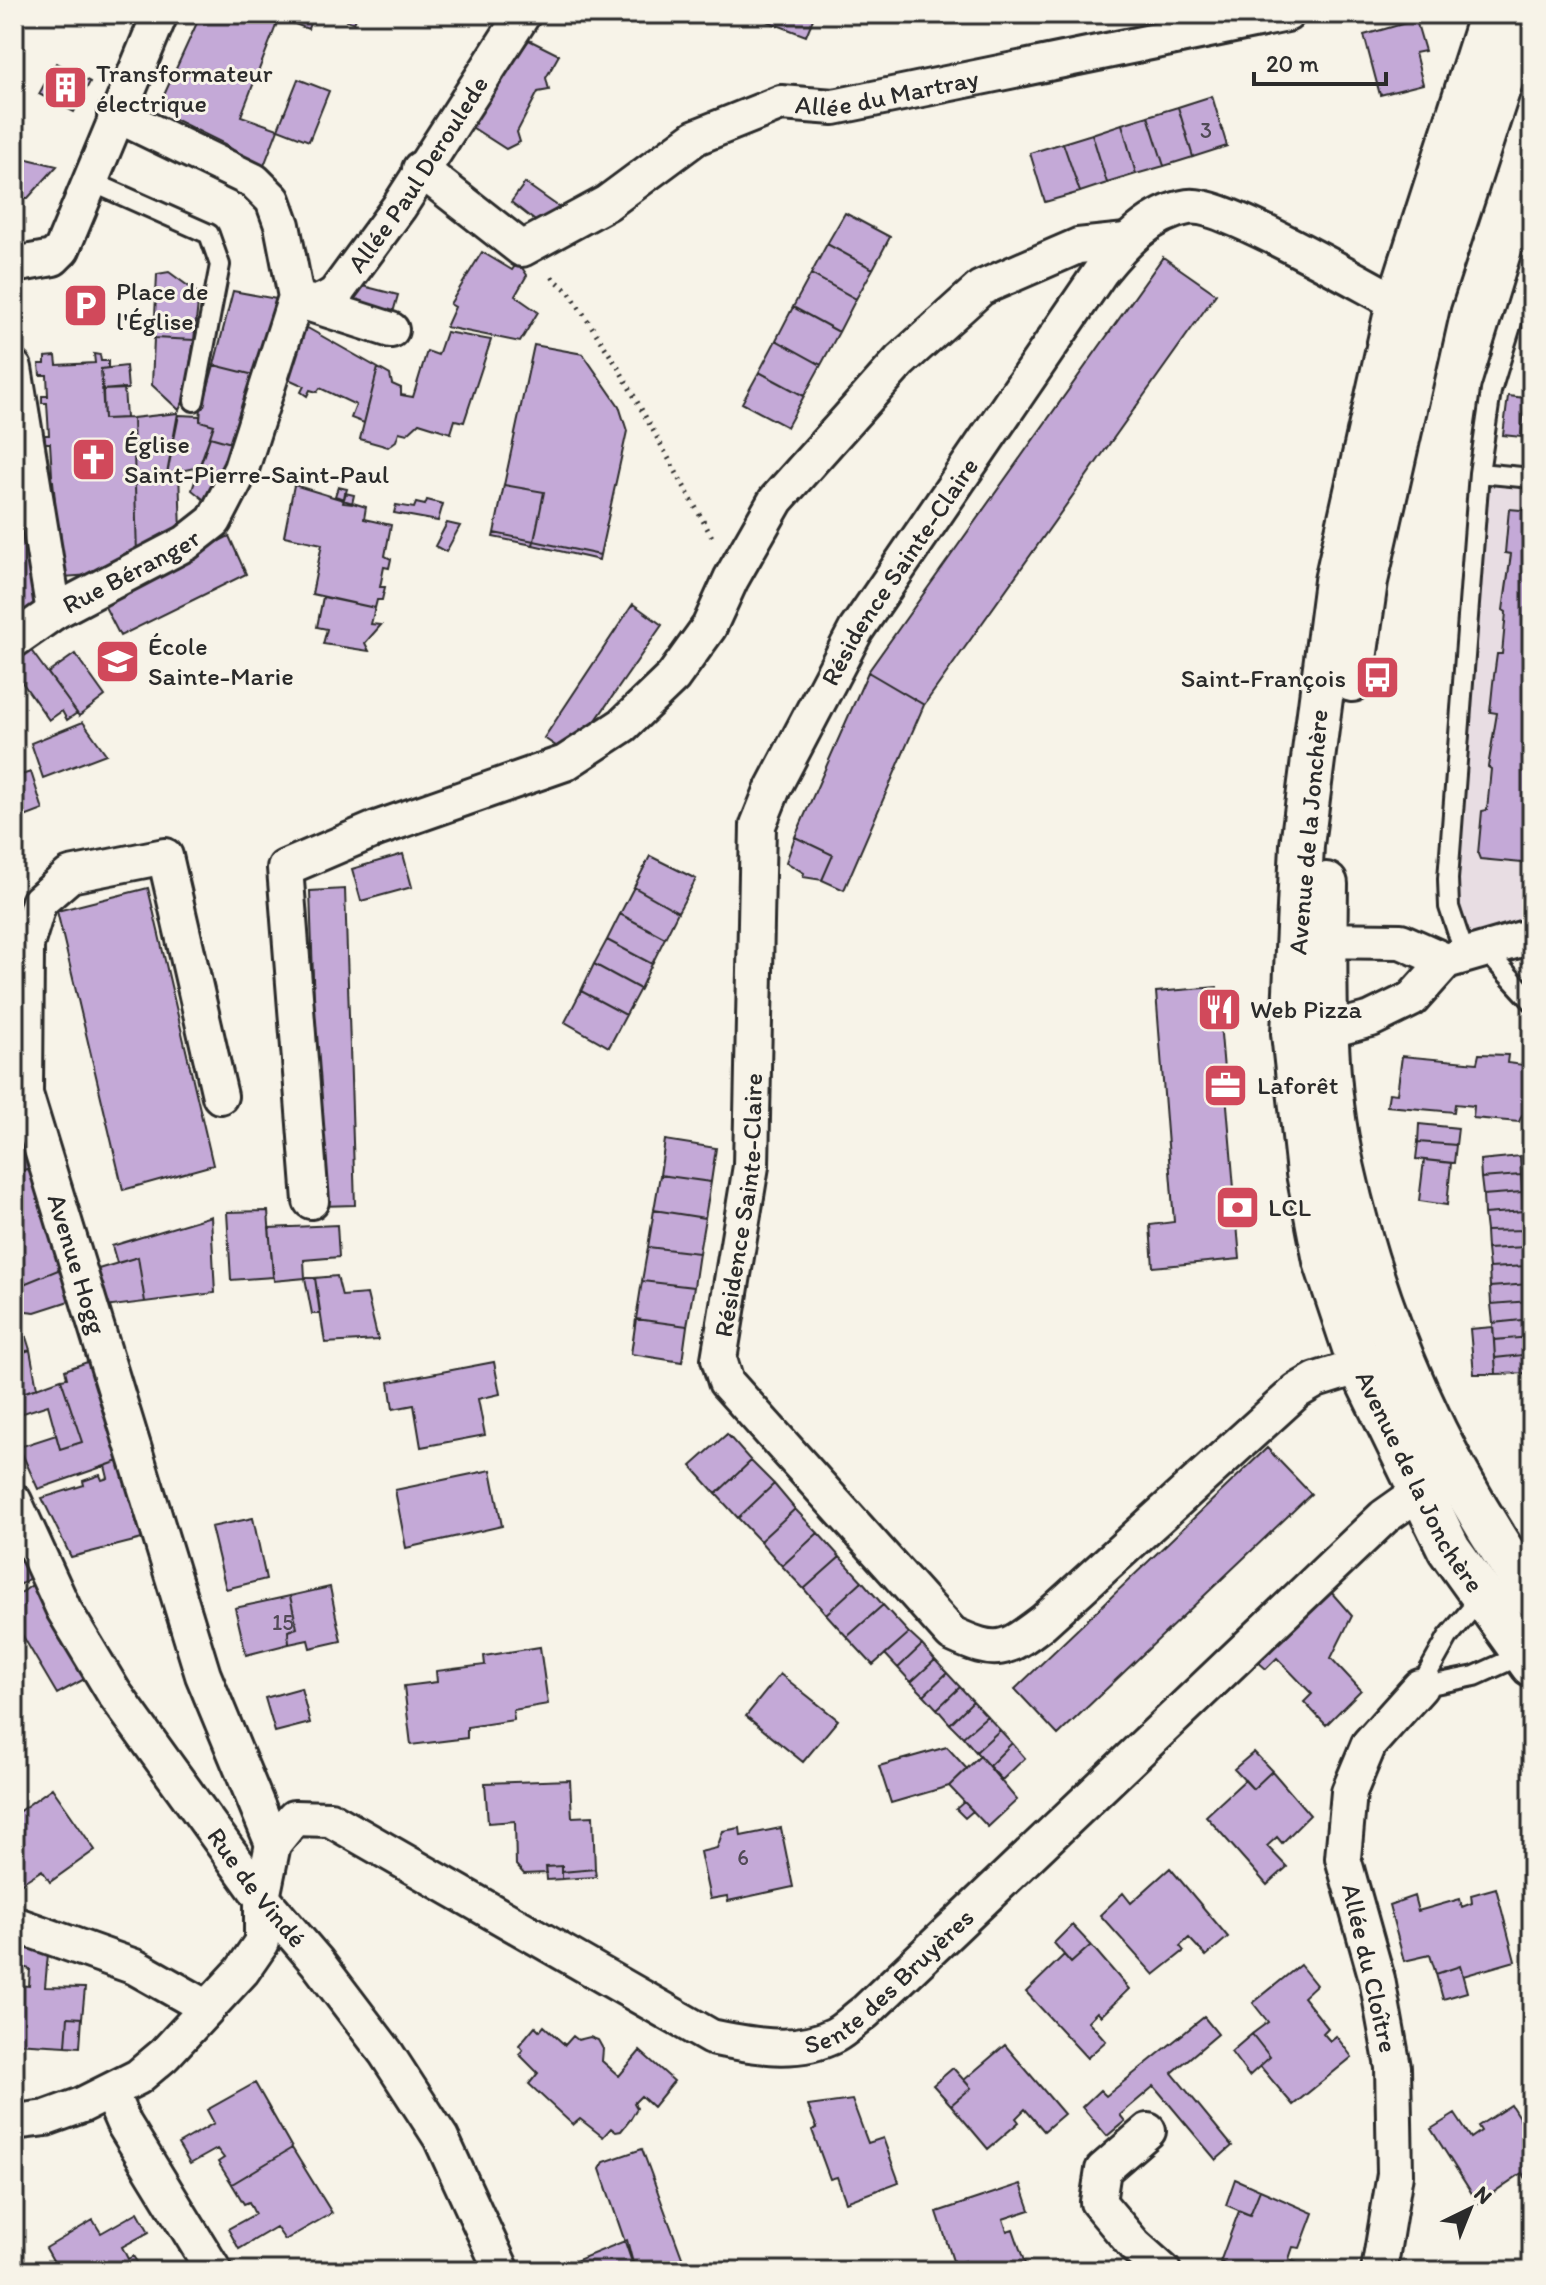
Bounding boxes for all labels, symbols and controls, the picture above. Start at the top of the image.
scale bar [1254,36,1386,86]
text: 20 m [1266,49,1319,78]
place label: Transformateur électrique [96,57,273,119]
street label: Allée du Martray [794,62,981,123]
building icon: Transformateur électrique [41,64,89,112]
street label: Allée Paul Deroulede [340,70,495,279]
house number: 3 [1200,117,1212,144]
place label: Place de l'Église [116,275,208,337]
parking icon: Place de l'Église [61,282,109,330]
place label: Église Saint-Pierre-Saint-Paul [124,428,389,490]
church icon: Église Saint-Pierre-Saint-Paul [69,435,117,483]
street label: Résidence Sainte-Claire [814,451,985,691]
street label: Rue Béranger [57,522,207,621]
place label: École Sainte-Marie [148,630,294,692]
school or university icon: École Sainte-Marie [93,637,141,685]
bus stop icon: Saint-François [1353,654,1401,702]
place label: Saint-François [1181,662,1346,694]
street label: Avenue de la Jonchère [1281,708,1335,956]
restaurant icon: Web Pizza [1195,985,1243,1033]
place label: Web Pizza [1250,993,1363,1025]
office icon: Laforêt [1202,1061,1250,1109]
place label: Laforêt [1257,1069,1339,1101]
street label: Résidence Sainte-Claire [707,1073,769,1339]
bank icon: LCL [1213,1183,1261,1231]
street label: Avenue Hogg [41,1190,114,1339]
place label: LCL [1268,1191,1311,1223]
street label: Avenue de la Jonchère [1349,1365,1491,1599]
house number: 15 [272,1609,294,1636]
street label: Rue de Vindé [200,1821,313,1954]
house number: 6 [737,1844,749,1871]
street label: Allée du Cloître [1335,1880,1405,2056]
street label: Sente des Bruyères [801,1901,980,2061]
north arrow [1430,2169,1510,2249]
text: N [1469,2180,1498,2210]

